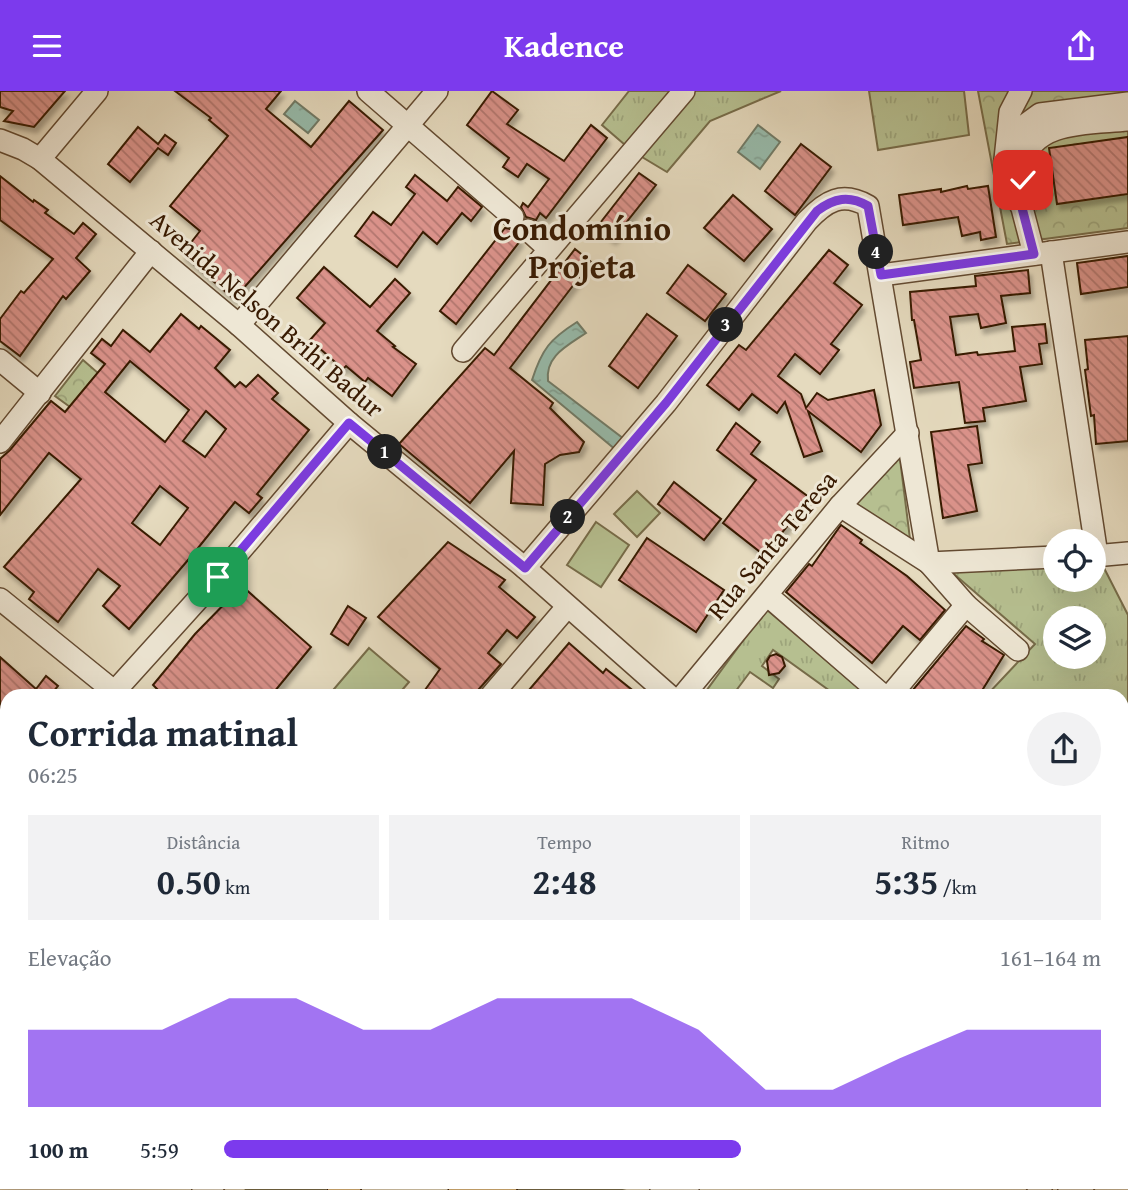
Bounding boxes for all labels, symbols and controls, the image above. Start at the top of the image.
text: Kadence [504,22,624,69]
icon: menu [28,27,66,65]
icon: share [1062,27,1100,65]
pin [993,150,1053,210]
icon: check [1004,161,1042,199]
street label: Avenida Nelson Brihi Badur [142,201,393,427]
district label: Condomínio Projeta [493,204,671,290]
pin: 4 [858,235,894,269]
text: 4 [871,237,880,265]
pin: 3 [708,307,744,343]
text: 3 [721,310,730,338]
pin: 1 [368,435,402,469]
text: 1 [380,437,389,465]
street label: Rua Santa Teresa [697,461,846,628]
pin: 2 [550,499,586,535]
text: 2 [563,502,572,530]
map controls [1043,529,1106,669]
button: locate [1043,529,1106,592]
pin [188,547,248,607]
icon: arrive [199,558,237,596]
button: layers [1043,606,1106,669]
text: Corrida matinal [28,704,298,760]
button: share [1027,712,1101,786]
text: 06:25 [28,758,78,791]
text: Distância [167,828,240,856]
text: Tempo [537,828,592,856]
text: Ritmo [901,828,950,856]
text: 0.50 [157,856,221,907]
text: 2:48 [532,856,597,907]
text: 5:35 [874,856,938,907]
text: km [221,873,250,901]
text: /km [938,873,977,901]
text: Elevação [28,941,112,974]
text: 161–164 m [1000,941,1101,974]
text: 100 m [28,1133,89,1166]
text: 5:59 [140,1133,179,1166]

